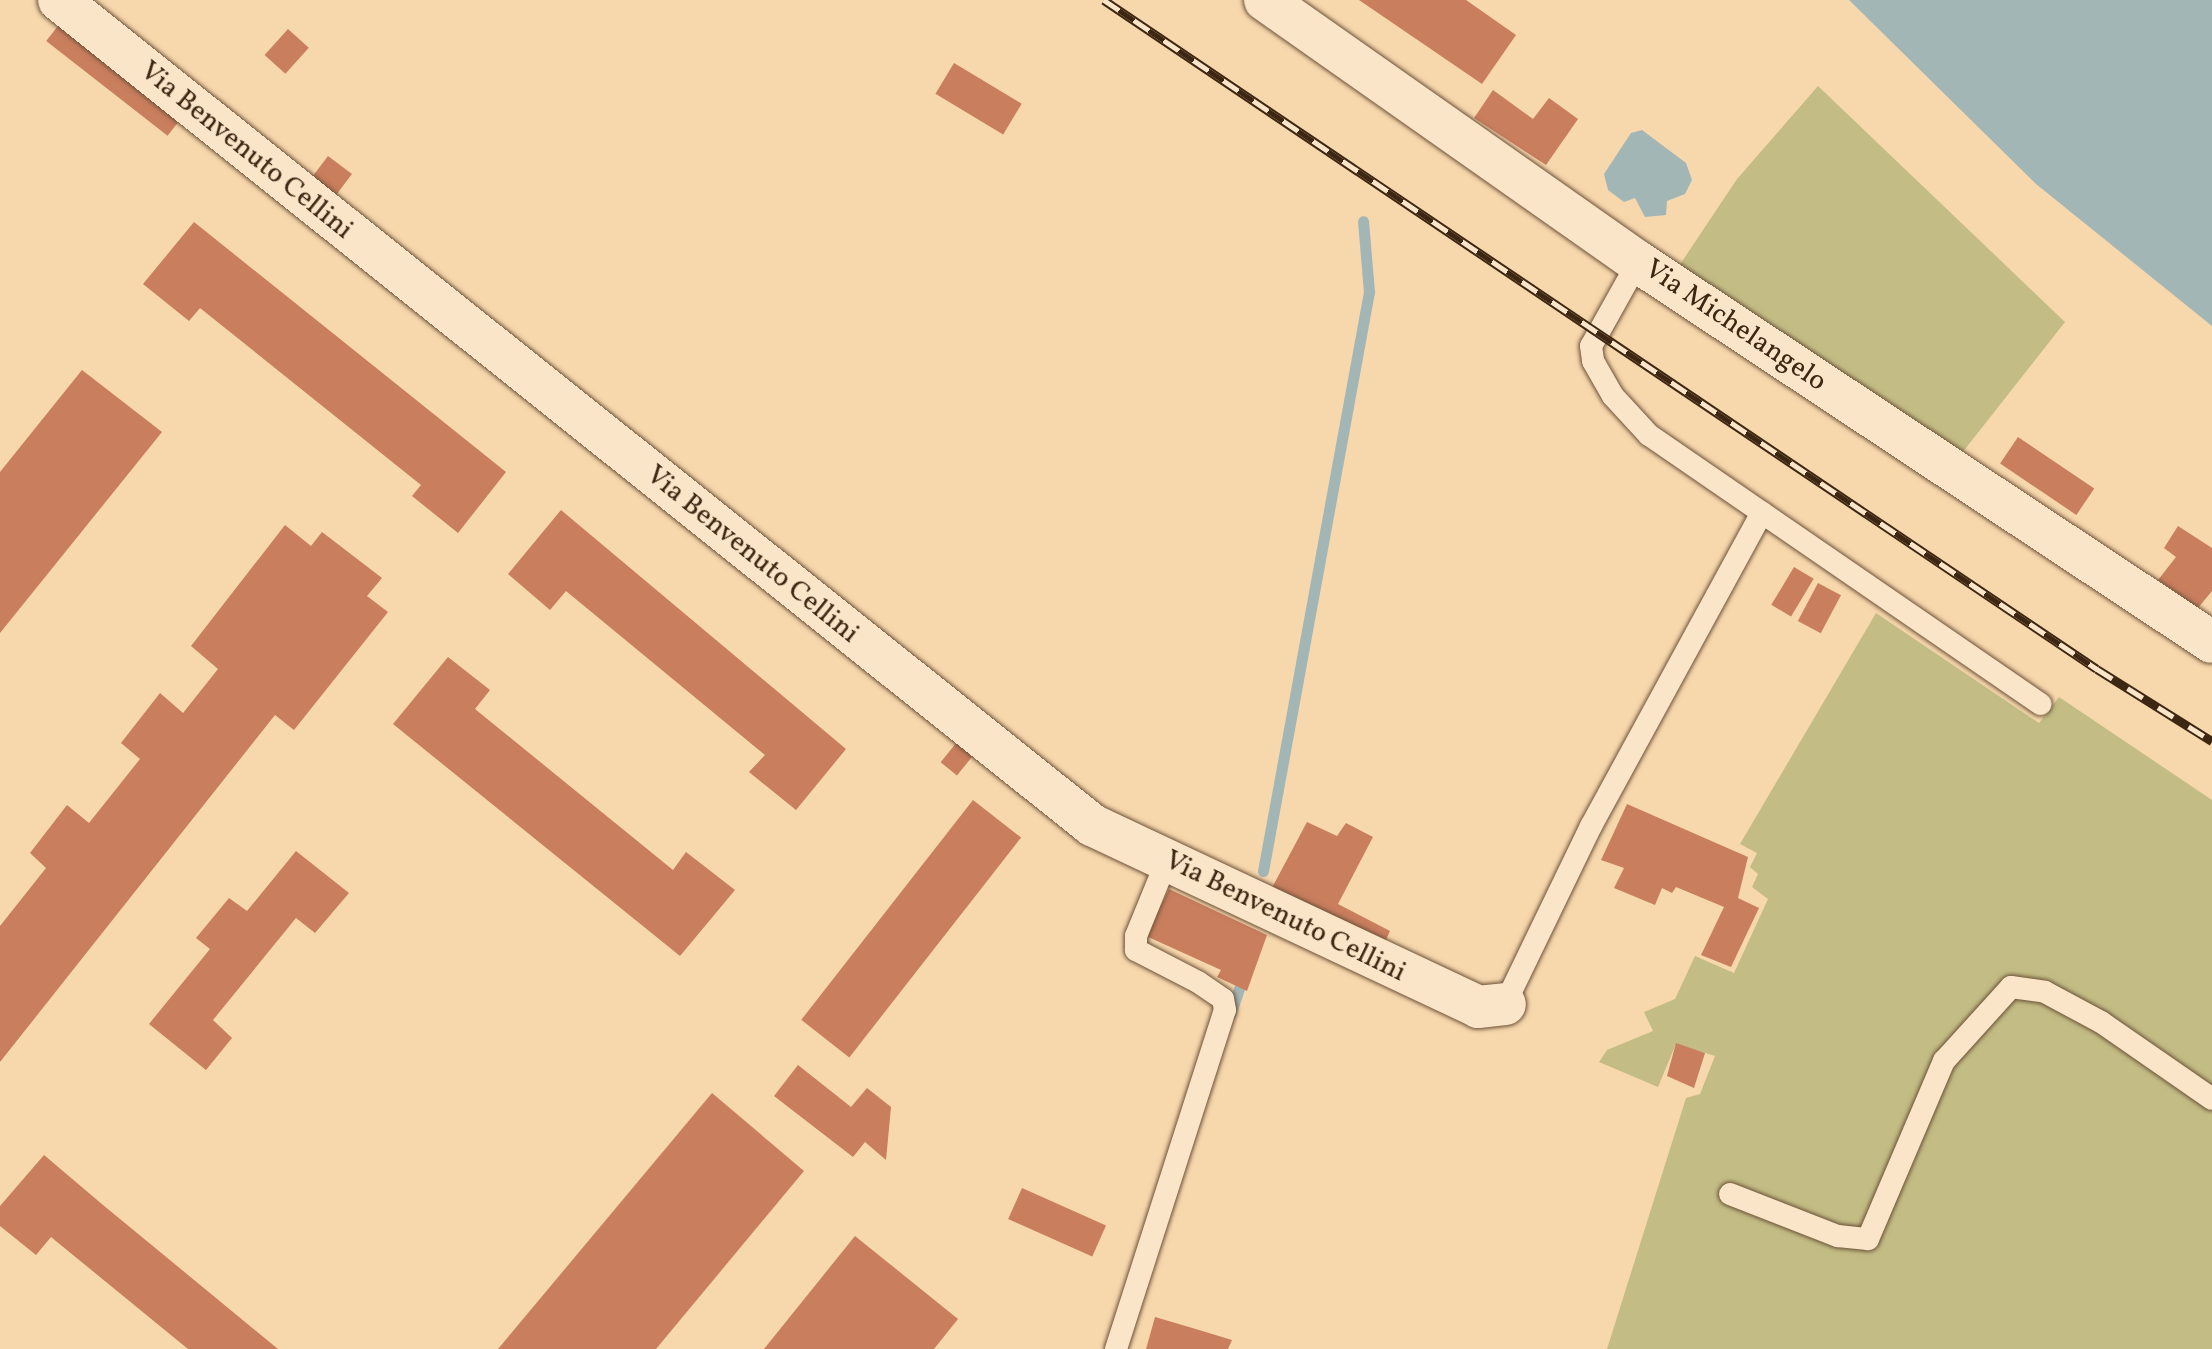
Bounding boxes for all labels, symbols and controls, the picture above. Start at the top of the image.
street label: Via Benvenuto Cellini [133,55,359,247]
street label: Via Michelangelo [1638,253,1832,399]
street label: Via Benvenuto Cellini [639,459,865,651]
street label: Via Benvenuto Cellini [1159,844,1411,990]

